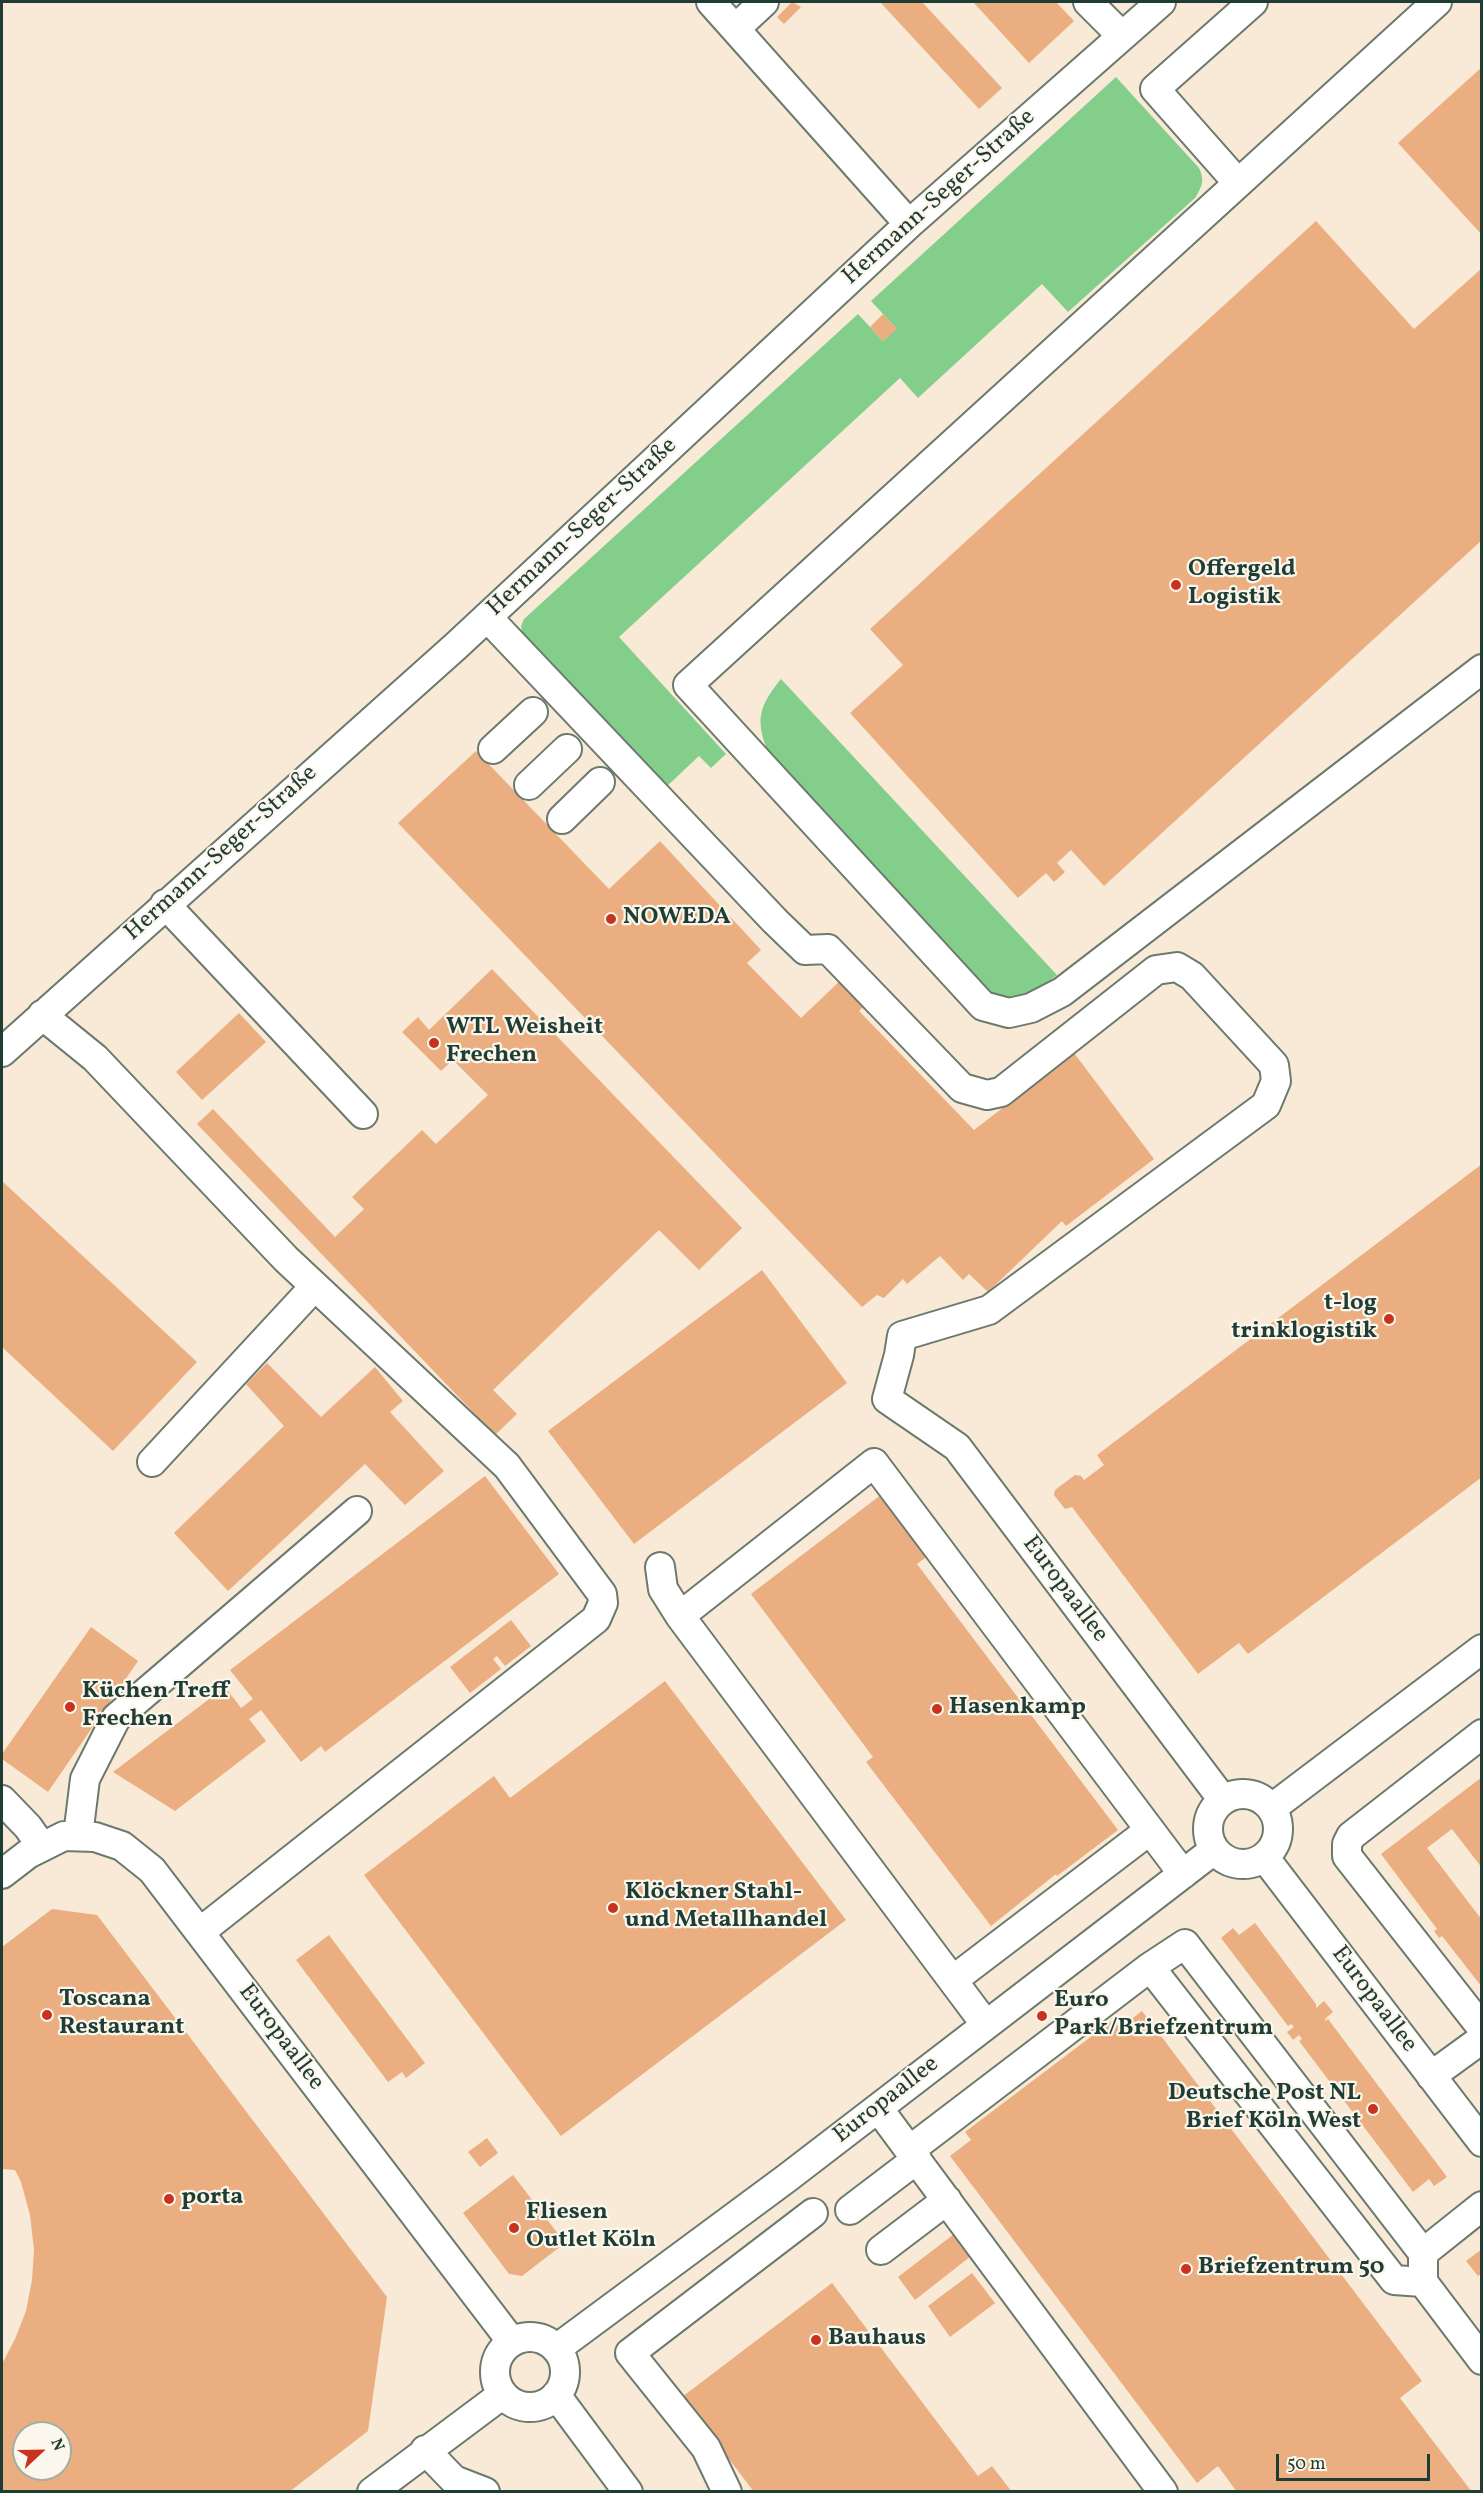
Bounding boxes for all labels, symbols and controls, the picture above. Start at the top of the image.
street label: Hermann-Seger-Straße [838,104,1042,292]
street label: Hermann-Seger-Straße [482,432,684,624]
place label: Offergeld Logistik [1188,557,1296,613]
marker: Offergeld Logistik [1169,578,1183,592]
street label: Hermann-Seger-Straße [120,760,324,948]
place label: NOWEDA [623,905,731,933]
marker: NOWEDA [604,912,618,926]
place label: WTL Weisheit Frechen [446,1015,603,1071]
marker: WTL Weisheit Frechen [427,1036,441,1050]
place label: t-log trinklogistik [1231,1291,1377,1347]
marker: t-log trinklogistik [1382,1312,1396,1326]
street label: Europaallee [1015,1531,1113,1649]
place label: Küchen Treff Frechen [82,1679,229,1735]
place label: Hasenkamp [949,1695,1086,1723]
marker: Küchen Treff Frechen [63,1700,77,1714]
marker: Hasenkamp [930,1702,944,1716]
place label: Klöckner Stahl- und Metallhandel [625,1880,827,1936]
marker: Klöckner Stahl- und Metallhandel [606,1901,620,1915]
street label: Europaallee [1324,1941,1422,2059]
street label: Europaallee [231,1979,329,2097]
place label: Toscana Restaurant [59,1987,184,2043]
place label: Euro Park/Briefzentrum [1054,1988,1273,2044]
marker: Toscana Restaurant [40,2008,54,2022]
marker: Euro Park/Briefzentrum [1035,2009,1049,2023]
street label: Europaallee [829,2051,945,2151]
place label: Deutsche Post NL Brief Köln West [1168,2081,1361,2137]
marker: Deutsche Post NL Brief Köln West [1366,2102,1380,2116]
place label: porta [181,2185,243,2213]
marker: porta [162,2192,176,2206]
place label: Fliesen Outlet Köln [526,2200,656,2256]
marker: Fliesen Outlet Köln [507,2221,521,2235]
place label: Briefzentrum 50 [1198,2255,1385,2283]
marker: Briefzentrum 50 [1179,2262,1193,2276]
place label: Bauhaus [828,2326,926,2354]
marker: Bauhaus [809,2333,823,2347]
north arrow [12,2421,72,2481]
text: N [44,2435,69,2455]
scale bar [1279,2442,1434,2480]
text: 50 m [1287,2452,1326,2477]

